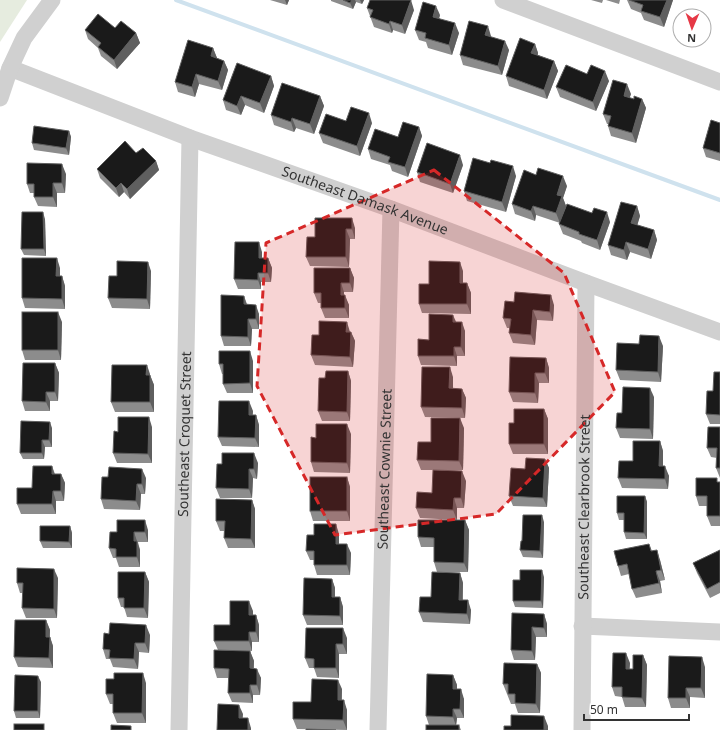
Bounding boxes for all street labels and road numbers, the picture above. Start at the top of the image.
street label: Southeast Damask Avenue [279,161,451,239]
street label: Southeast Croquet Street [173,351,195,517]
street label: Southeast Cownie Street [373,388,396,550]
street label: Southeast Clearbrook Street [573,414,594,600]

